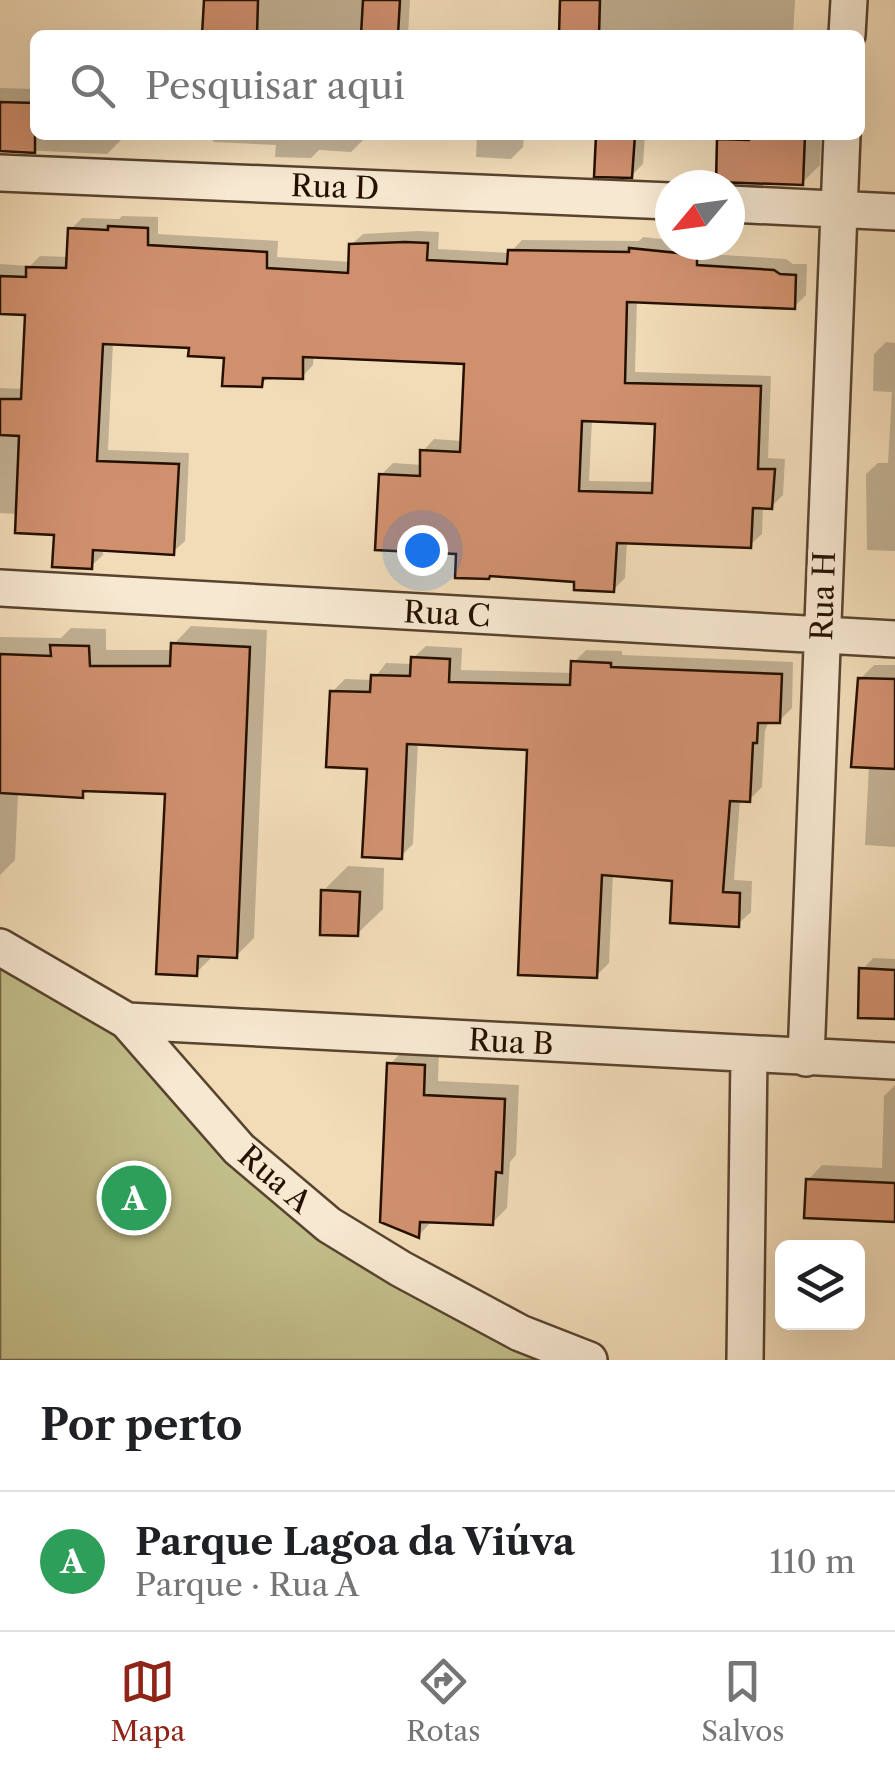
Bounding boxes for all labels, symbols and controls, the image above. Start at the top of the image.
search box [30,30,865,140]
icon: search [65,58,120,113]
text: Pesquisar aqui [145,62,405,109]
street label: Rua D [290,167,380,207]
north arrow [655,170,745,260]
your location [397,525,448,576]
street label: Rua H [803,551,843,641]
street label: Rua C [403,593,491,635]
street label: Rua B [468,1021,554,1063]
street label: Rua A [231,1137,320,1221]
pin: A [102,1160,166,1236]
map controls [775,1240,865,1330]
button: layers [775,1240,865,1330]
text: Por perto [40,1399,243,1451]
text: Parque Lagoa da Viúva [135,1518,575,1565]
text: A [60,1542,85,1581]
text: 110 m [769,1542,855,1581]
text: Parque · Rua A [135,1565,359,1604]
tab: Mapa [110,1654,185,1748]
tab: Rotas [406,1654,480,1748]
tab: Salvos [701,1654,785,1748]

